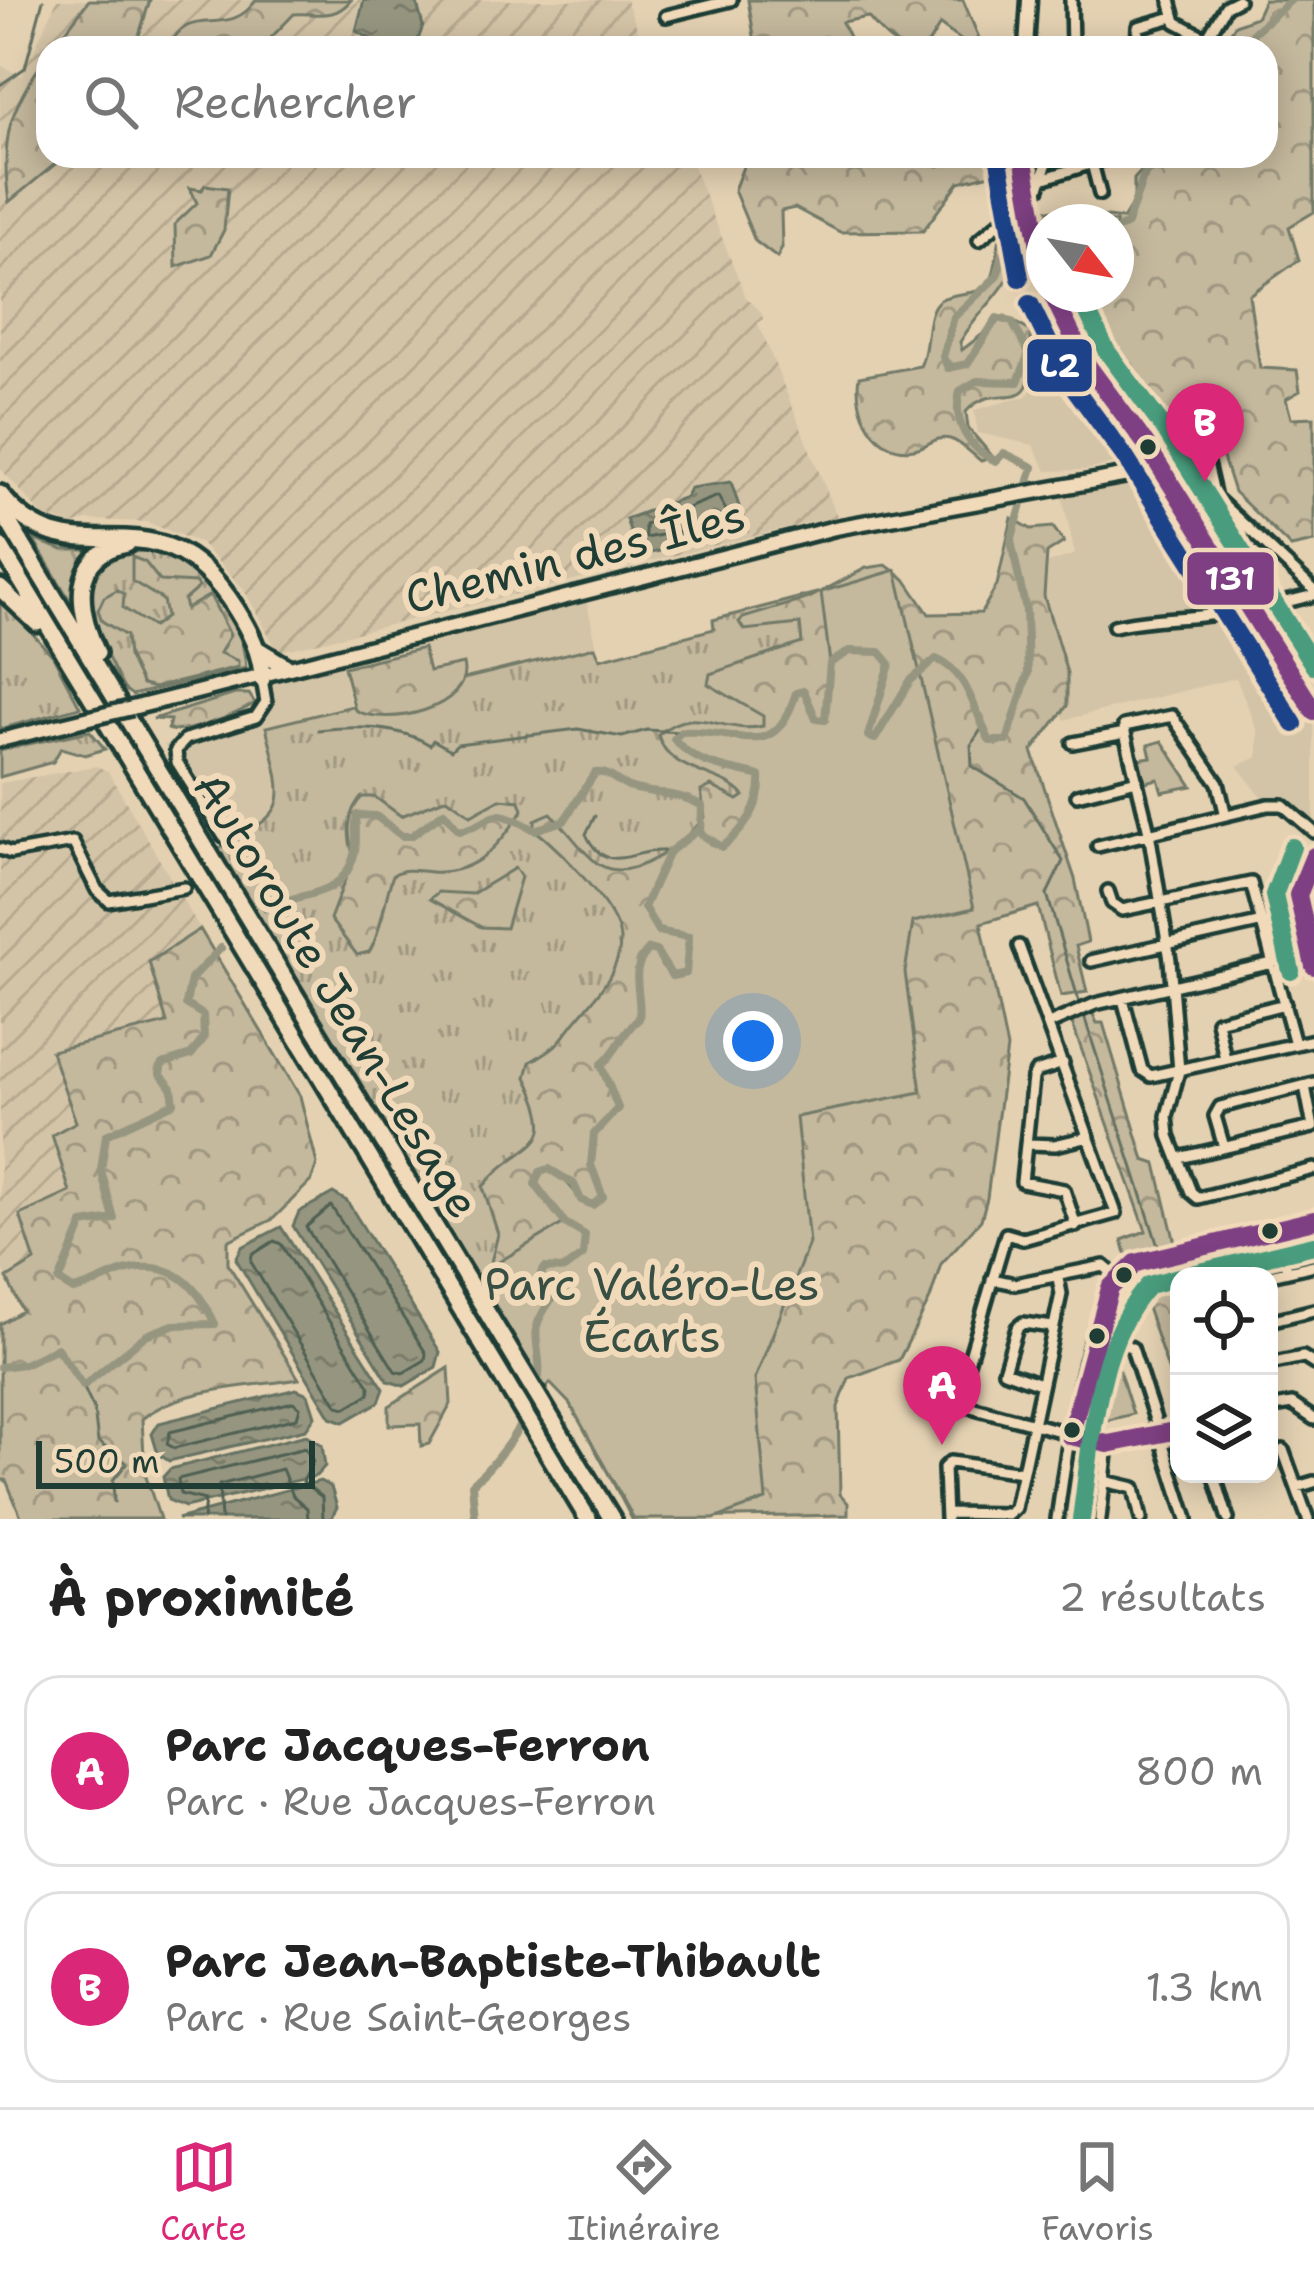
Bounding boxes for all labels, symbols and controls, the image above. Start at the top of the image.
search box [36,36,1278,168]
icon: search [78,69,144,135]
text: Rechercher [174,72,417,132]
north arrow [1026,204,1134,312]
line badge: L2 [1025,337,1094,394]
text: L2 [1040,343,1080,388]
pin: B [1166,383,1244,482]
unlabelled marker [1137,436,1159,458]
street label: Chemin des Îles [399,485,751,627]
line badge: 131 [1185,550,1276,607]
text: 131 [1205,556,1256,601]
street label: Autoroute Jean-Lesage [180,761,494,1229]
your location [723,1011,783,1071]
unlabelled marker [1259,1220,1281,1242]
park label: Parc Valéro-Les Écarts [484,1254,820,1366]
unlabelled marker [1113,1264,1135,1286]
map controls [1170,1267,1278,1483]
button: locate [1170,1267,1278,1375]
unlabelled marker [1086,1325,1108,1347]
pin: A [903,1346,981,1445]
button: layers [1170,1375,1278,1483]
unlabelled marker [1061,1419,1083,1441]
scale bar [36,1435,315,1488]
text: 500 m [54,1439,160,1484]
text: À proximité [48,1563,355,1631]
text: 2 résultats [1059,1571,1266,1623]
text: Parc Jacques-Ferron [165,1715,650,1775]
text: A [75,1745,105,1797]
text: 800 m [1135,1745,1263,1797]
text: Parc · Rue Jacques-Ferron [165,1775,656,1827]
text: Parc Jean-Baptiste-Thibault [165,1931,821,1991]
text: B [78,1961,102,2013]
text: 1.3 km [1145,1961,1263,2013]
text: Parc · Rue Saint-Georges [165,1991,632,2043]
tab: Carte [160,2134,247,2251]
tab: Itinéraire [567,2134,721,2251]
tab: Favoris [1041,2134,1154,2251]

